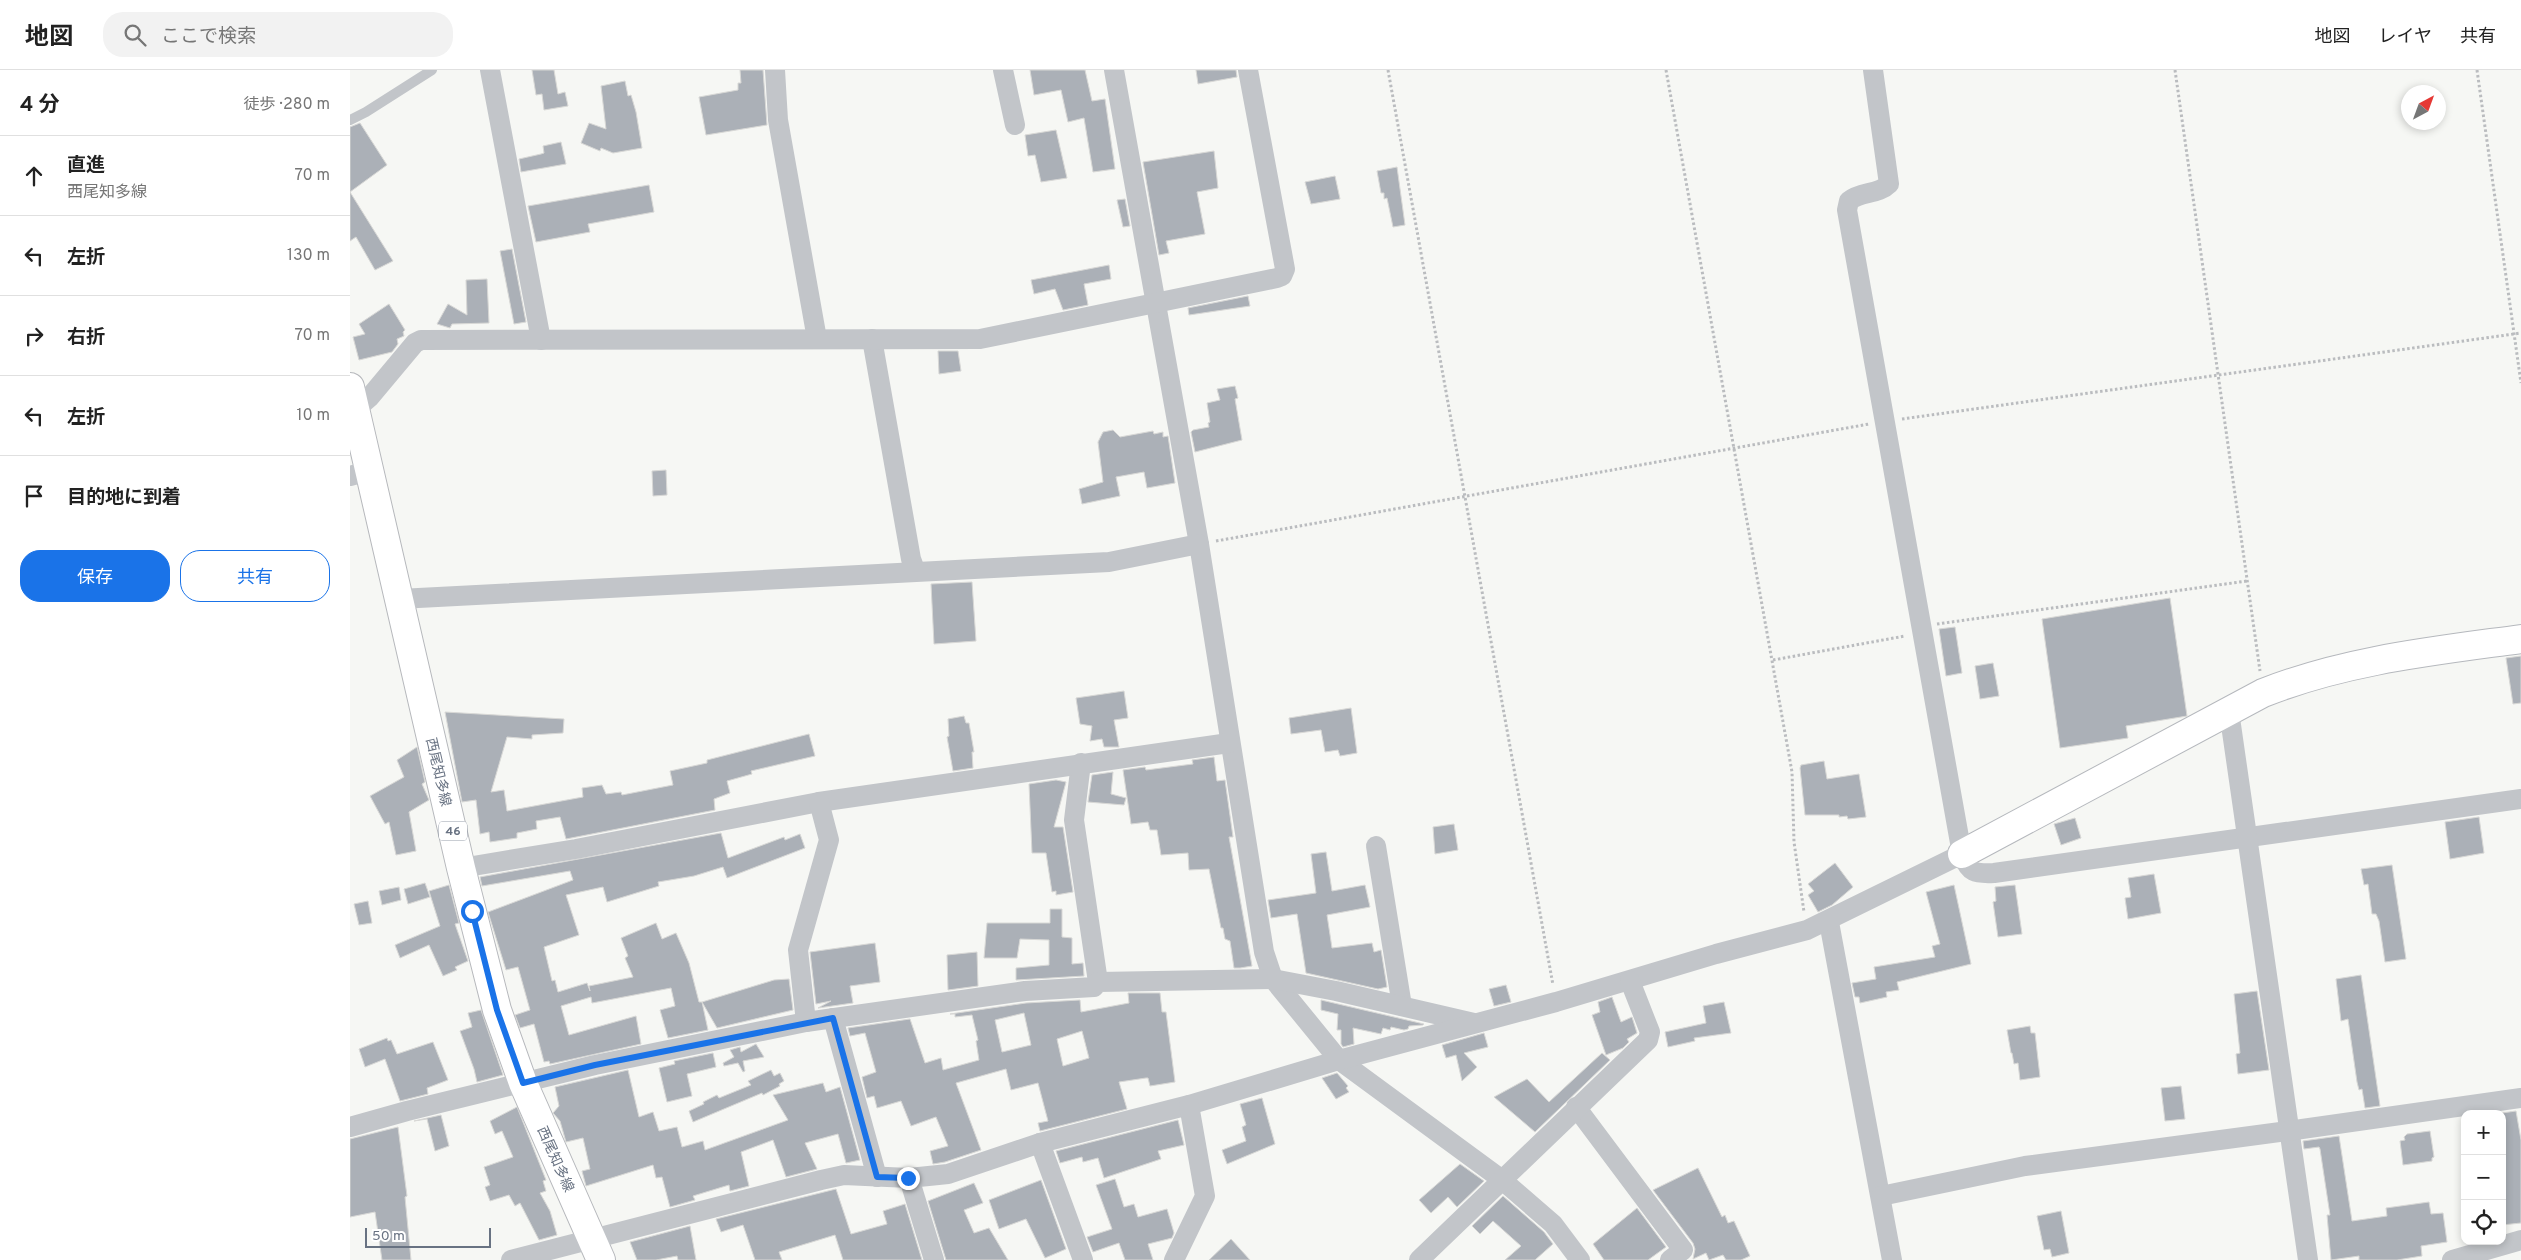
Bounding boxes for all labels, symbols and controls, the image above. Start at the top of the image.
search box [103,12,453,57]
icon: search [121,21,149,49]
text: 地図 [25,23,73,53]
text: ここで検索 [161,25,256,49]
text: 地図 [2315,26,2351,49]
text: レイヤ [2379,26,2432,49]
text: 共有 [2460,26,2496,49]
north arrow [2401,85,2446,130]
text: 4 分 [20,92,60,119]
text: 徒歩 · 280 m [243,95,330,115]
text: 直進 [67,154,105,178]
icon: ahead [20,162,48,190]
text: 70 m [295,166,330,186]
text: 西尾知多線 [67,183,147,203]
icon: left [20,242,48,270]
text: 左折 [67,246,105,270]
text: 130 m [287,246,330,266]
icon: right [20,322,48,350]
text: 右折 [67,326,105,350]
text: 70 m [295,326,330,346]
icon: left [20,402,48,430]
text: 左折 [67,406,105,430]
text: 10 m [296,406,330,426]
icon: arrive [20,482,48,510]
text: 目的地に到着 [67,486,181,510]
button: 保存 [20,550,170,602]
button: 共有 [180,550,330,602]
street label: 西尾知多線 [421,736,454,808]
road number: 46 [439,821,467,840]
route start [461,900,484,923]
map controls [2461,1110,2506,1245]
button: + [2461,1110,2506,1155]
street label: 西尾知多線 [533,1124,577,1195]
button: − [2461,1155,2506,1200]
route end [897,1167,920,1190]
button: locate [2461,1200,2506,1245]
scale bar [365,1225,491,1248]
text: 50 m [372,1228,405,1245]

